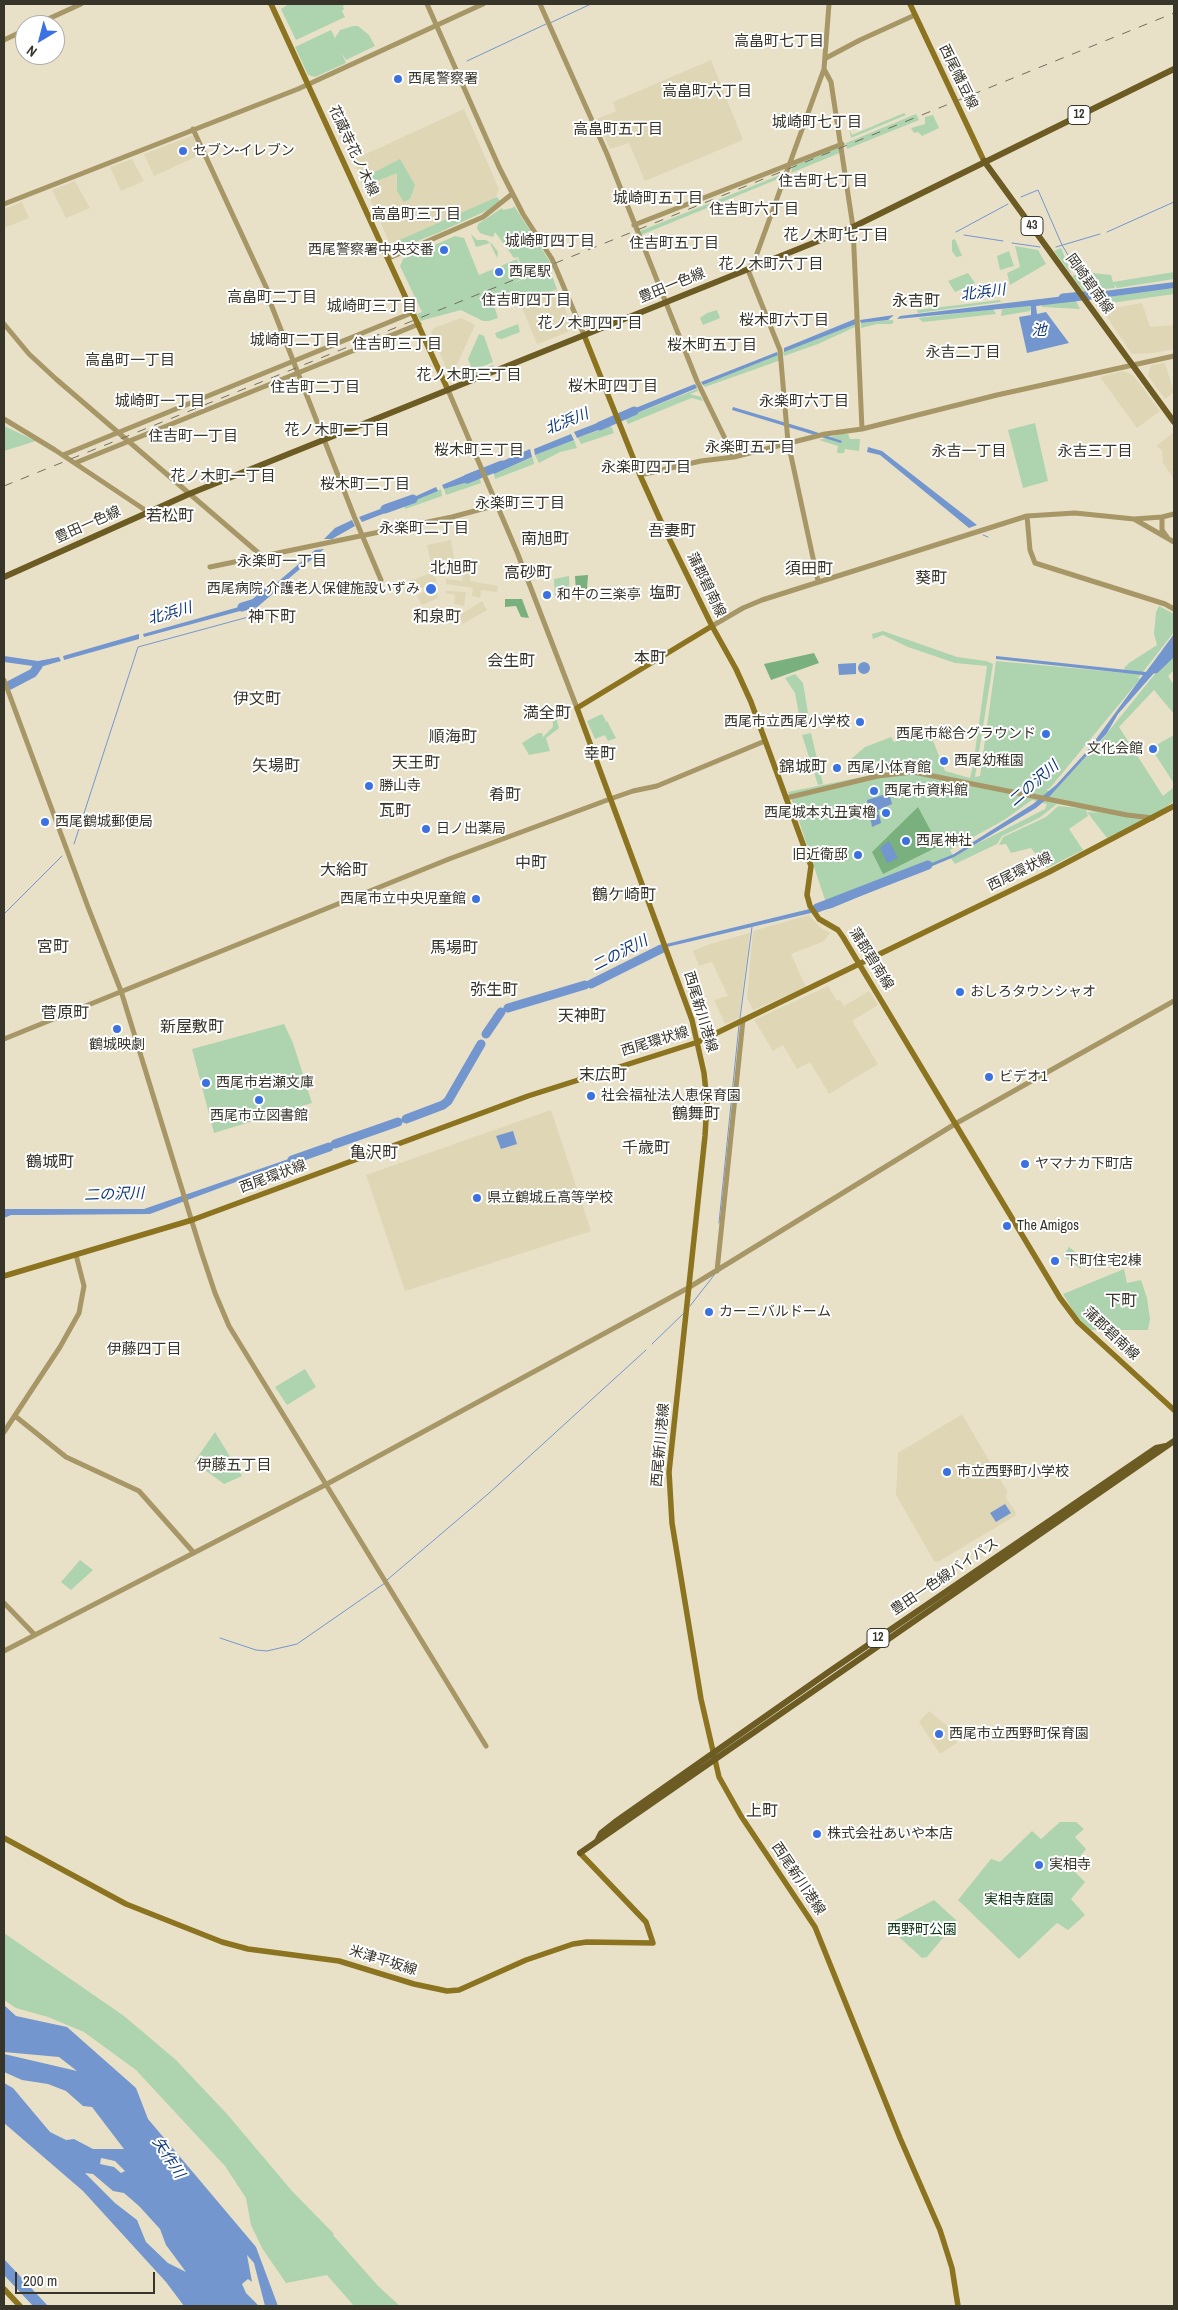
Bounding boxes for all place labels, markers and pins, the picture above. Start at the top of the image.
place label: 西尾警察署 [408,71,478,87]
marker: 西尾警察署 [392,73,404,85]
place label: セブン-イレブン [193,143,295,159]
marker: セブン-イレブン [177,145,189,157]
place label: 西尾警察署中央交番 [308,242,434,258]
marker: 西尾警察署中央交番 [438,244,450,256]
place label: 西尾駅 [509,264,551,280]
marker: 西尾駅 [493,266,505,278]
place label: 西尾病院 介護老人保健施設いずみ [207,581,420,597]
marker: 西尾病院 介護老人保健施設いずみ [424,582,438,596]
place label: 和牛の三楽亭 [557,587,641,603]
marker: 和牛の三楽亭 [541,589,553,601]
place label: 西尾市立西尾小学校 [724,714,850,730]
marker: 西尾市立西尾小学校 [854,716,866,728]
place label: 西尾市総合グラウンド [896,726,1036,742]
marker: 西尾市総合グラウンド [1040,728,1052,740]
place label: 文化会館 [1087,741,1143,757]
marker: 文化会館 [1147,743,1159,755]
place label: 西尾幼稚園 [954,753,1024,769]
marker: 西尾幼稚園 [938,755,950,767]
place label: 西尾小体育館 [847,760,931,776]
marker: 西尾小体育館 [831,762,843,774]
place label: 勝山寺 [379,778,421,794]
marker: 勝山寺 [363,780,375,792]
place label: 西尾市資料館 [884,783,968,799]
marker: 西尾市資料館 [868,785,880,797]
place label: 西尾城本丸丑寅櫓 [764,805,876,821]
marker: 西尾城本丸丑寅櫓 [880,807,892,819]
place label: 西尾鶴城郵便局 [55,814,153,830]
marker: 西尾鶴城郵便局 [39,816,51,828]
place label: 日ノ出薬局 [436,821,506,837]
marker: 日ノ出薬局 [420,823,432,835]
place label: 西尾神社 [916,833,972,849]
marker: 西尾神社 [900,835,912,847]
place label: 旧近衛邸 [792,847,848,863]
marker: 旧近衛邸 [852,849,864,861]
place label: 西尾市立中央児童館 [340,891,466,907]
marker: 西尾市立中央児童館 [470,893,482,905]
place label: おしろタウンシャオ [970,984,1096,1000]
marker: おしろタウンシャオ [954,986,966,998]
marker: 鶴城映劇 [111,1023,123,1035]
place label: 鶴城映劇 [89,1037,145,1053]
place label: ビデオ1 [999,1069,1047,1085]
marker: ビデオ1 [983,1071,995,1083]
place label: 西尾市岩瀬文庫 [216,1075,314,1091]
marker: 西尾市岩瀬文庫 [200,1077,212,1089]
place label: 社会福祉法人恵保育園 [601,1088,741,1104]
marker: 社会福祉法人恵保育園 [585,1090,597,1102]
marker: 西尾市立図書館 [253,1094,265,1106]
place label: 西尾市立図書館 [210,1108,308,1124]
place label: ヤマナカ下町店 [1035,1156,1133,1172]
marker: ヤマナカ下町店 [1019,1158,1031,1170]
place label: 県立鶴城丘高等学校 [487,1190,613,1206]
marker: 県立鶴城丘高等学校 [471,1192,483,1204]
place label: The Amigos [1017,1218,1079,1234]
marker: The Amigos [1001,1220,1013,1232]
place label: 下町住宅2棟 [1065,1253,1141,1269]
marker: 下町住宅2棟 [1049,1255,1061,1267]
place label: カーニバルドーム [719,1304,831,1320]
marker: カーニバルドーム [703,1306,715,1318]
place label: 市立西野町小学校 [957,1464,1069,1480]
marker: 市立西野町小学校 [941,1466,953,1478]
place label: 西尾市立西野町保育園 [949,1726,1089,1742]
marker: 西尾市立西野町保育園 [933,1728,945,1740]
place label: 株式会社あいや本店 [827,1826,953,1842]
marker: 株式会社あいや本店 [811,1828,823,1840]
place label: 実相寺 [1049,1857,1091,1873]
marker: 実相寺 [1033,1859,1045,1871]

